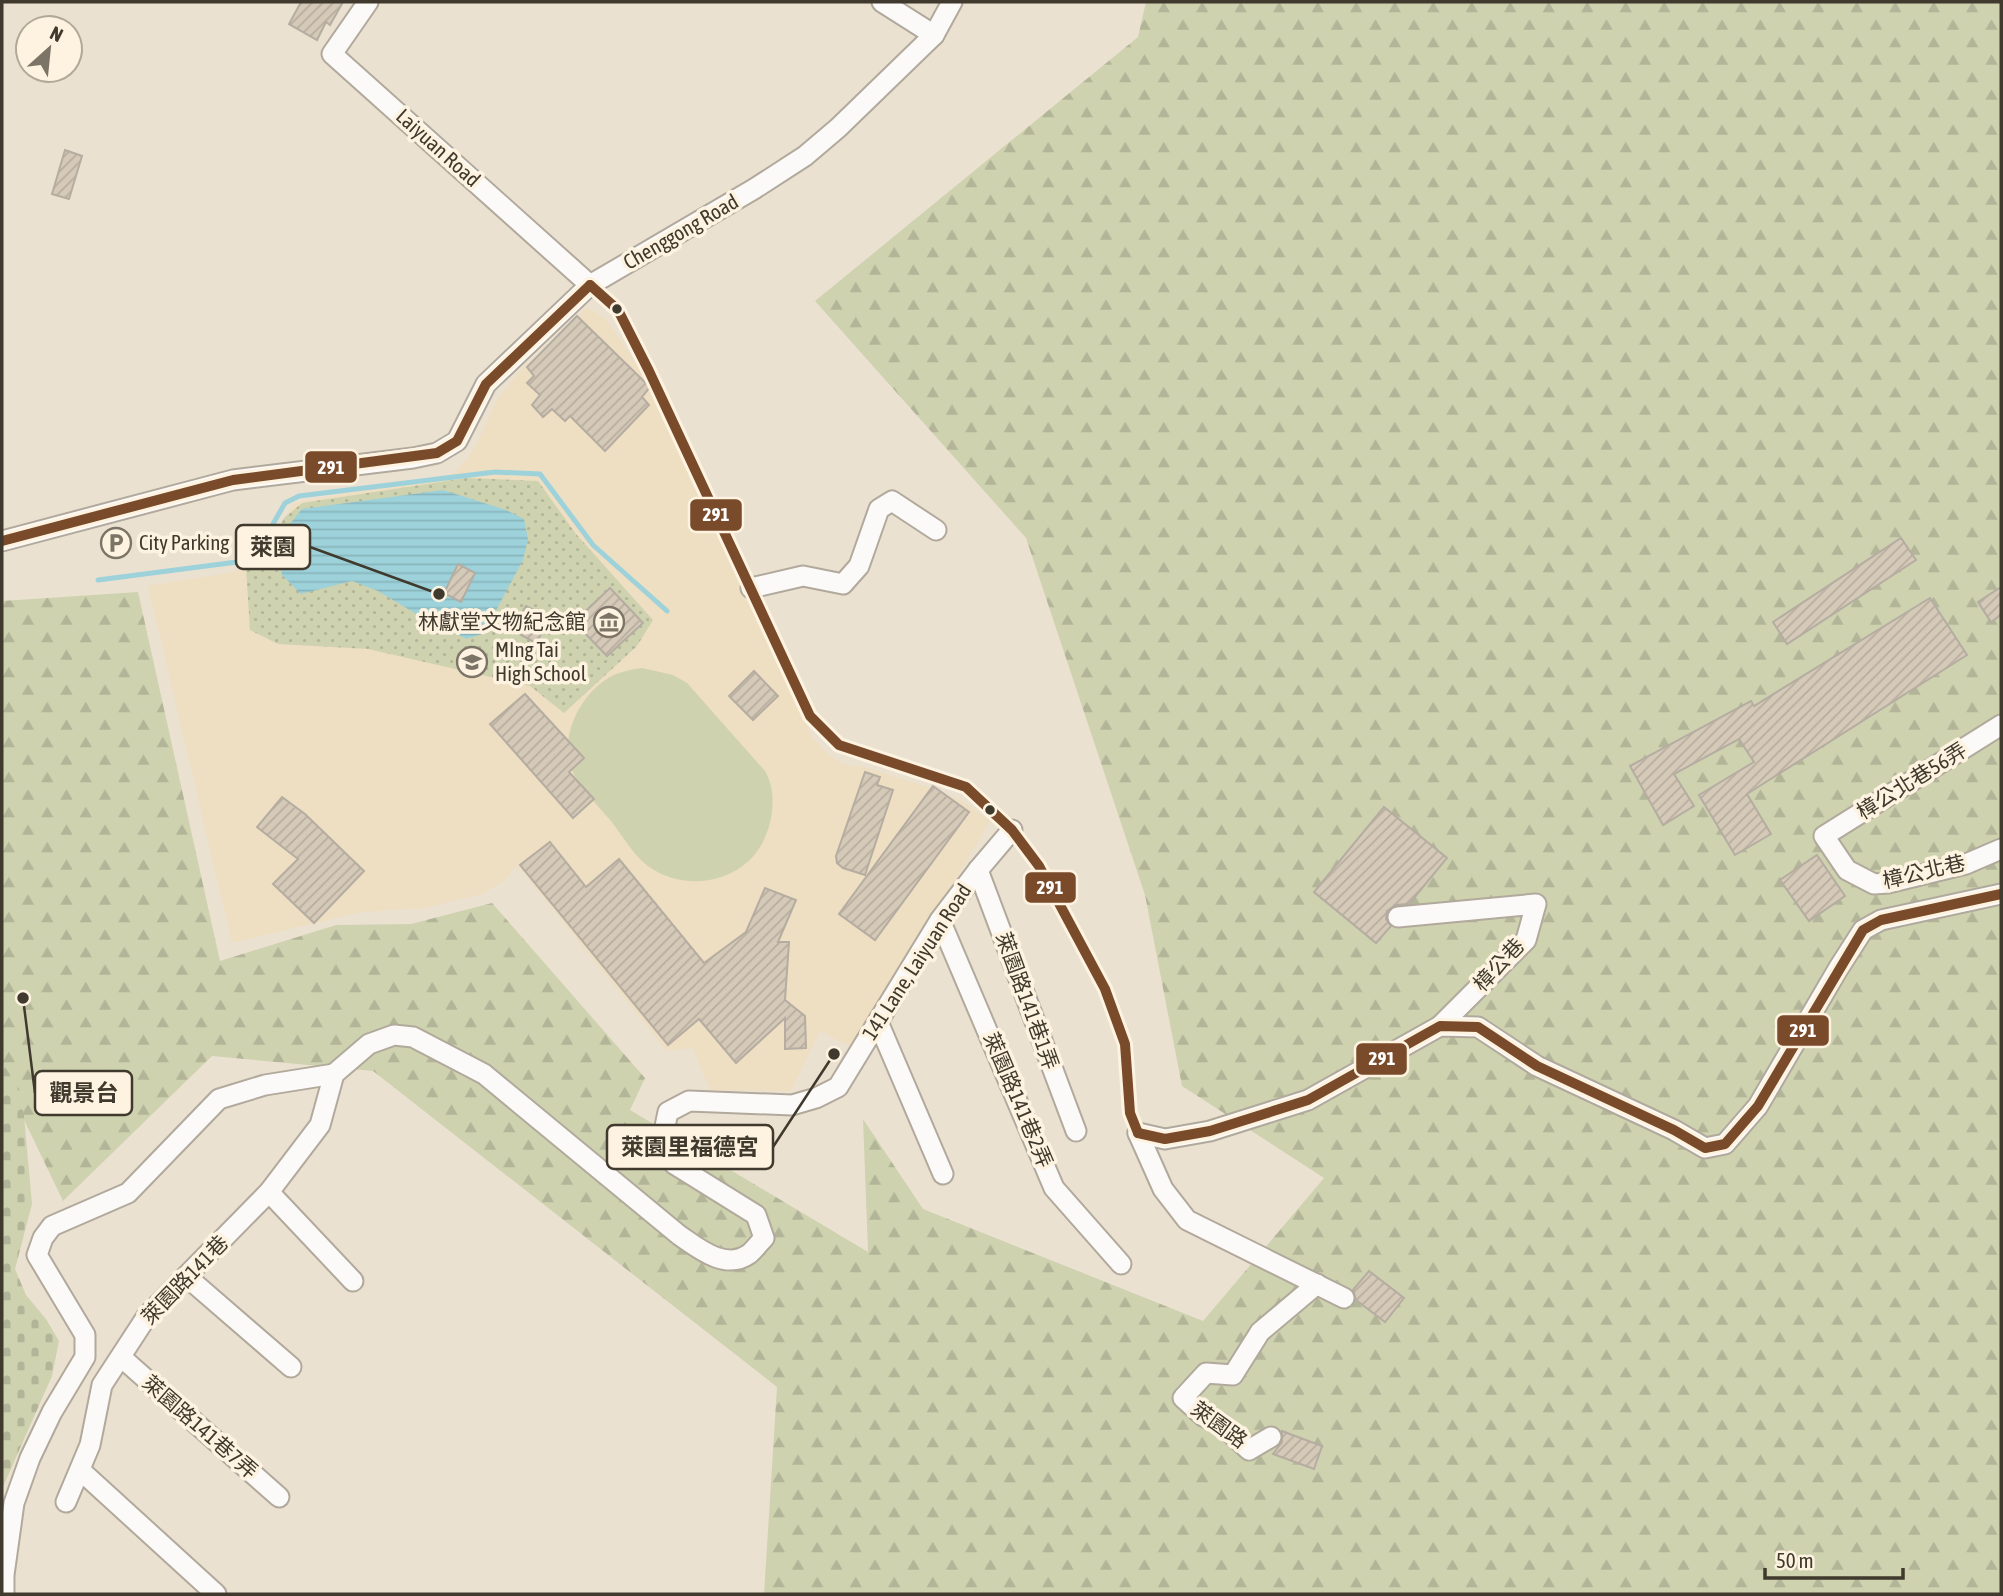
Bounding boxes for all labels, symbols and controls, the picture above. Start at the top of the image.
north arrow [14,14,84,84]
text: N [47,22,67,46]
street label: Laiyuan Road [392,103,486,191]
street label: Chenggong Road [619,189,742,274]
unlabelled marker [610,302,624,316]
line badge: 291 [304,450,358,484]
text: 291 [318,456,344,478]
line badge: 291 [689,498,743,532]
text: 291 [703,503,729,525]
callout: 萊園 [236,525,310,569]
parking icon: City Parking [99,526,133,560]
place label: City Parking [139,530,229,554]
text: 萊園 [250,534,296,560]
museum icon: 林獻堂文物紀念館 [592,605,626,639]
place label: 林獻堂文物紀念館 [418,609,586,633]
place label: MIng Tai High School [495,637,587,685]
school or university icon: MIng Tai High School [455,645,489,679]
street label: 樟公北巷56弄 [1852,737,1971,823]
unlabelled marker [983,803,997,817]
street label: 樟公北巷 [1880,850,1967,892]
line badge: 291 [1024,871,1077,904]
text: 291 [1037,876,1063,898]
street label: 141 Lane, Laiyuan Road [857,879,976,1044]
street label: 萊園路141巷1弄 [992,929,1064,1073]
street label: 樟公巷 [1468,933,1529,996]
line badge: 291 [1776,1014,1830,1047]
text: 291 [1790,1019,1816,1041]
street label: 萊園路141巷2弄 [980,1028,1058,1171]
line badge: 291 [1355,1042,1408,1076]
text: 291 [1369,1047,1395,1069]
callout: 觀景台 [35,1071,132,1115]
text: 觀景台 [50,1080,119,1106]
callout: 萊園里福德宮 [607,1125,773,1169]
text: 萊園里福德宮 [621,1134,759,1160]
street label: 萊園路141巷 [136,1230,232,1329]
street label: 萊園路141巷7弄 [138,1370,263,1483]
street label: 萊園路 [1187,1396,1252,1452]
scale bar [1765,1536,1903,1580]
text: 50 m [1776,1548,1814,1572]

